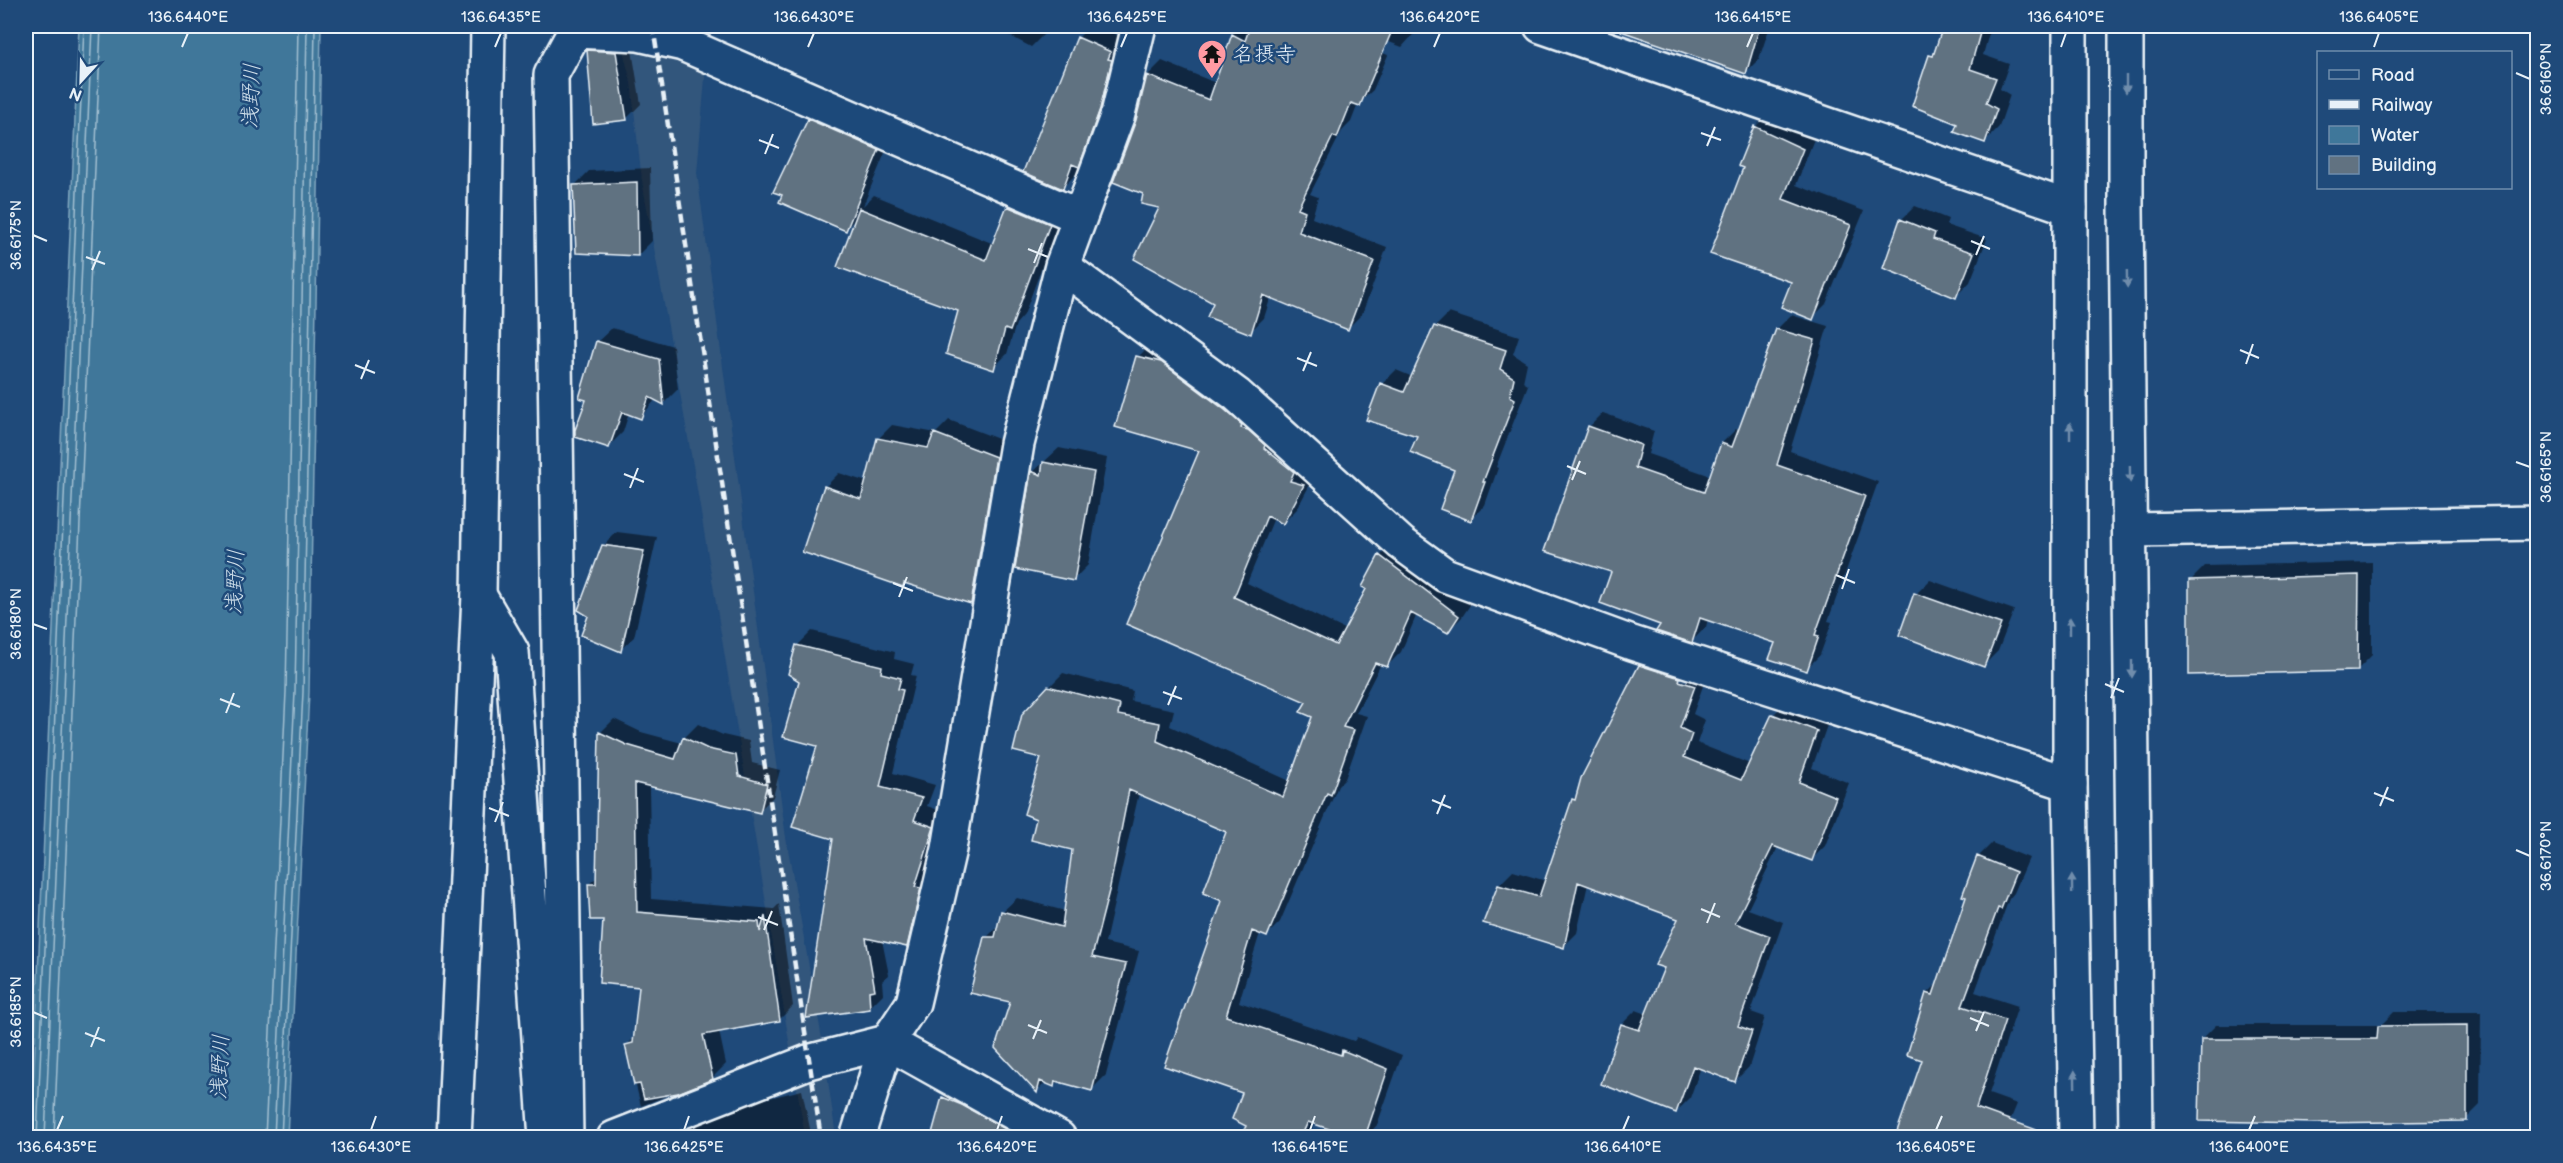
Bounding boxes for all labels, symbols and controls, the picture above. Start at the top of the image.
text: 136.6440°E [148,8,228,27]
text: 136.6435°E [461,8,541,27]
text: 136.6430°E [774,8,854,27]
text: 136.6425°E [1087,8,1167,27]
text: 136.6420°E [1400,8,1480,27]
text: 136.6415°E [1715,8,1791,27]
text: 136.6410°E [2028,8,2105,27]
text: 136.6405°E [2339,8,2419,27]
temple icon: 名摂寺 [1196,38,1228,80]
place label: 名摂寺 [1233,42,1296,67]
text: 36.6160°N [2537,43,2556,115]
north arrow [51,51,111,111]
legend [2317,51,2512,189]
water label: 浅野川 [237,63,266,130]
text: Road [2371,65,2415,86]
one-way arrow [2121,74,2131,93]
text: N [67,82,85,105]
text: Railway [2371,95,2433,116]
text: Water [2371,125,2419,146]
text: Building [2371,155,2437,176]
text: 36.6175°N [7,200,26,270]
one-way arrow [2122,269,2132,288]
one-way arrow [2065,422,2075,441]
text: 36.6165°N [2537,431,2556,503]
one-way arrow [2125,464,2135,483]
water label: 浅野川 [221,549,250,616]
text: 36.6180°N [7,588,26,660]
one-way arrow [2065,617,2075,636]
one-way arrow [2127,659,2136,678]
text: 36.6170°N [2537,821,2556,891]
one-way arrow [2067,875,2077,894]
text: 36.6185°N [7,976,26,1048]
water label: 浅野川 [206,1034,235,1101]
one-way arrow [2070,1070,2080,1089]
text: 136.6435°E [17,1138,97,1157]
text: 136.6430°E [331,1138,411,1157]
text: 136.6425°E [644,1138,724,1157]
text: 136.6420°E [957,1138,1037,1157]
text: 136.6415°E [1272,1138,1348,1157]
text: 136.6410°E [1585,1138,1662,1157]
text: 136.6405°E [1896,1138,1976,1157]
text: 136.6400°E [2209,1138,2289,1157]

